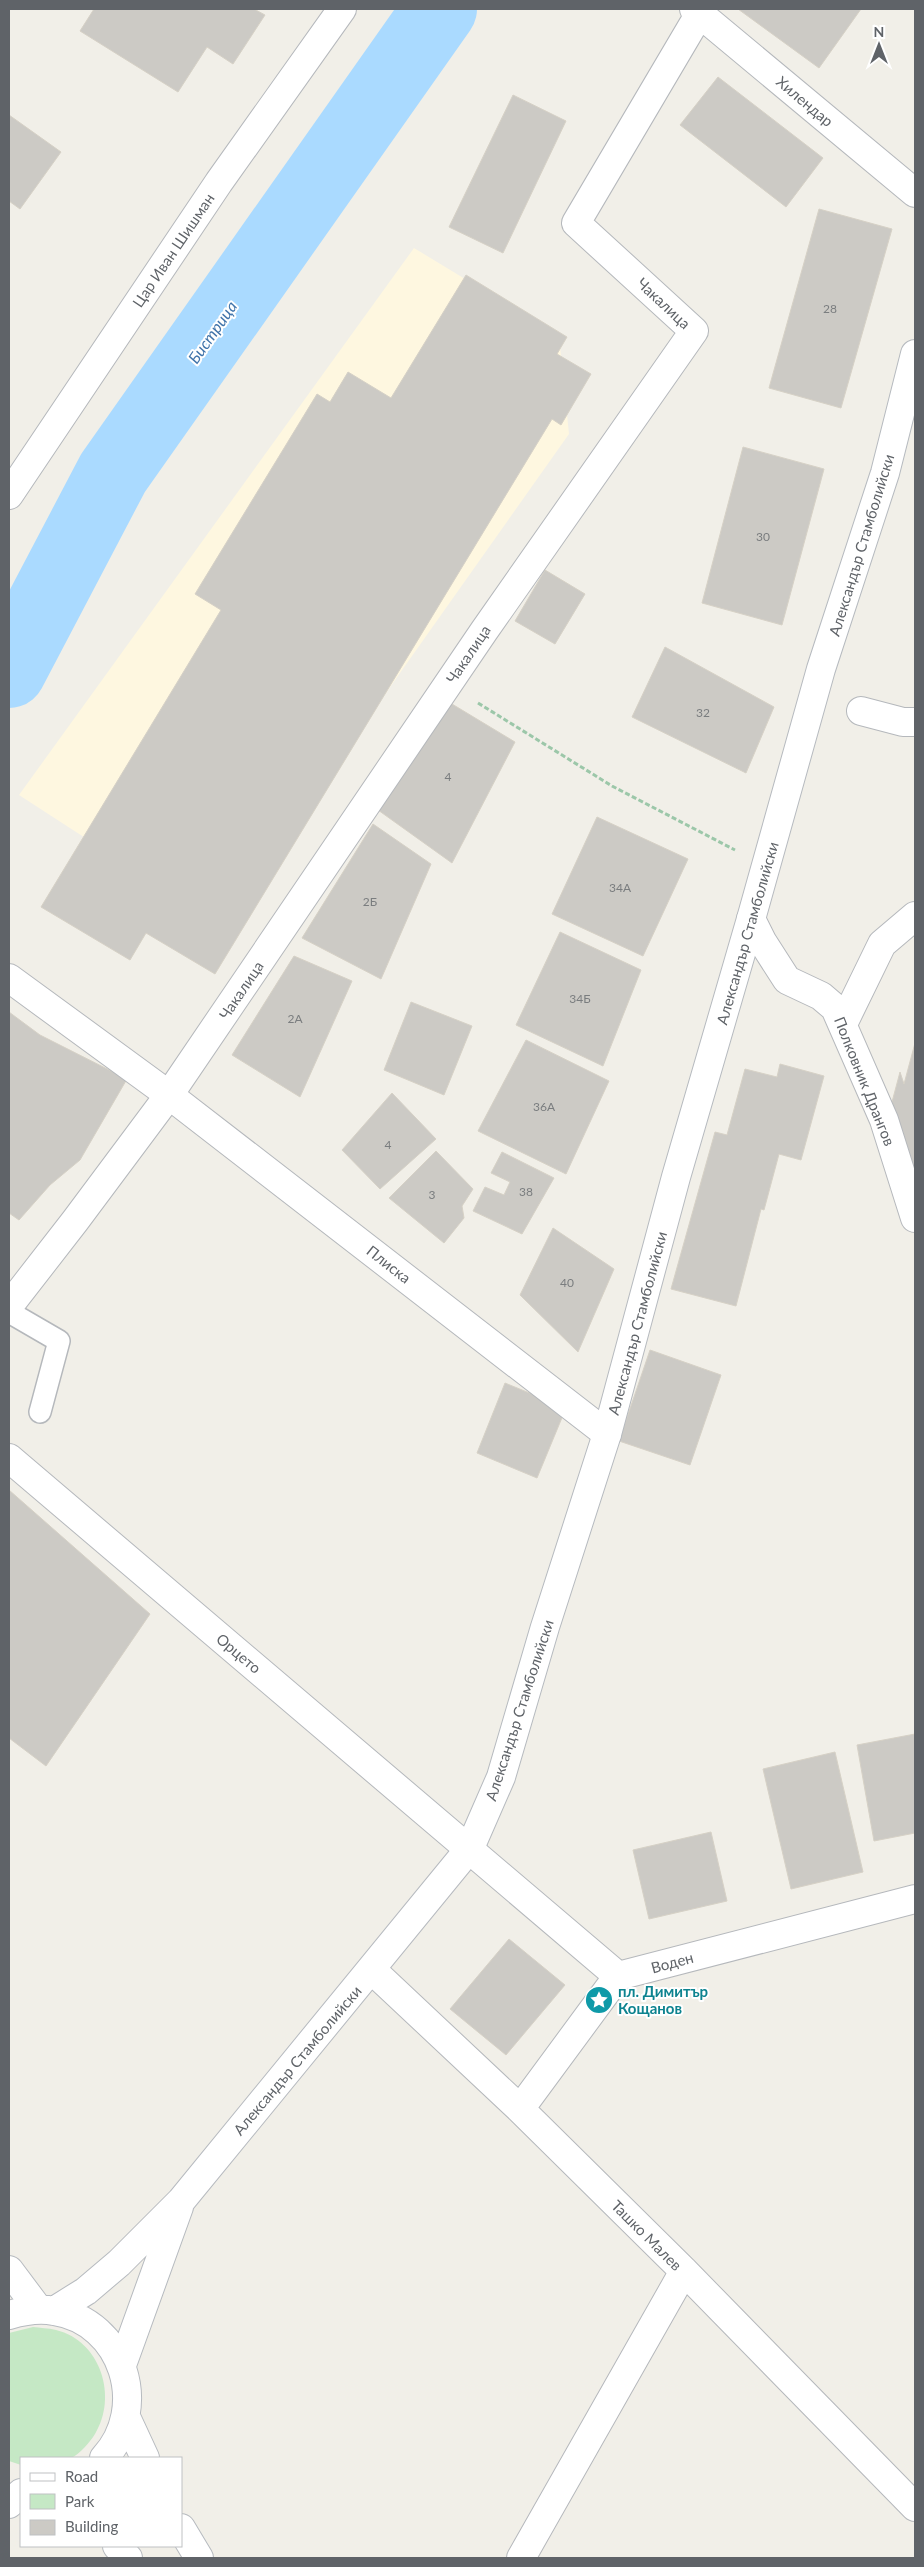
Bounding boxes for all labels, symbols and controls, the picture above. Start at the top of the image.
north arrow [854,20,904,70]
text: N [874,23,884,40]
street label: Хилендар [773,72,837,130]
street label: Цар Иван Шишман [128,190,218,310]
street label: Чакалица [634,274,694,332]
water label: Бистрица [184,297,240,367]
house number: 28 [823,301,837,316]
street label: Александър Стамболийски [825,452,897,638]
house number: 30 [756,529,770,544]
street label: Чакалица [442,621,494,687]
house number: 32 [696,705,710,720]
house number: 4 [445,769,452,784]
street label: Александър Стамболийски [712,840,782,1026]
house number: 34А [609,880,632,895]
house number: 2Б [363,894,377,909]
street label: Чакалица [215,957,267,1023]
house number: 34Б [569,991,591,1006]
house number: 2А [287,1011,303,1026]
street label: Полковник Дрангов [831,1014,899,1148]
house number: 36А [533,1099,556,1114]
house number: 4 [385,1137,392,1152]
house number: 38 [519,1184,533,1199]
house number: 3 [429,1187,436,1202]
street label: Александър Стамболийски [604,1229,670,1417]
street label: Плиска [363,1241,415,1287]
house number: 40 [560,1275,574,1290]
street label: Александър Стамболийски [481,1617,557,1803]
street label: Орцето [213,1629,265,1677]
street label: Воден [649,1948,695,1976]
street label: Александър Стамболийски [229,1982,365,2138]
place label: пл. Димитър Кощанов [618,1982,708,2017]
place icon: пл. Димитър Кощанов [584,1985,614,2015]
street label: Ташко Малев [608,2196,686,2274]
legend [20,2457,182,2547]
text: Road [65,2467,98,2485]
text: Park [65,2492,95,2510]
text: Building [65,2517,118,2535]

